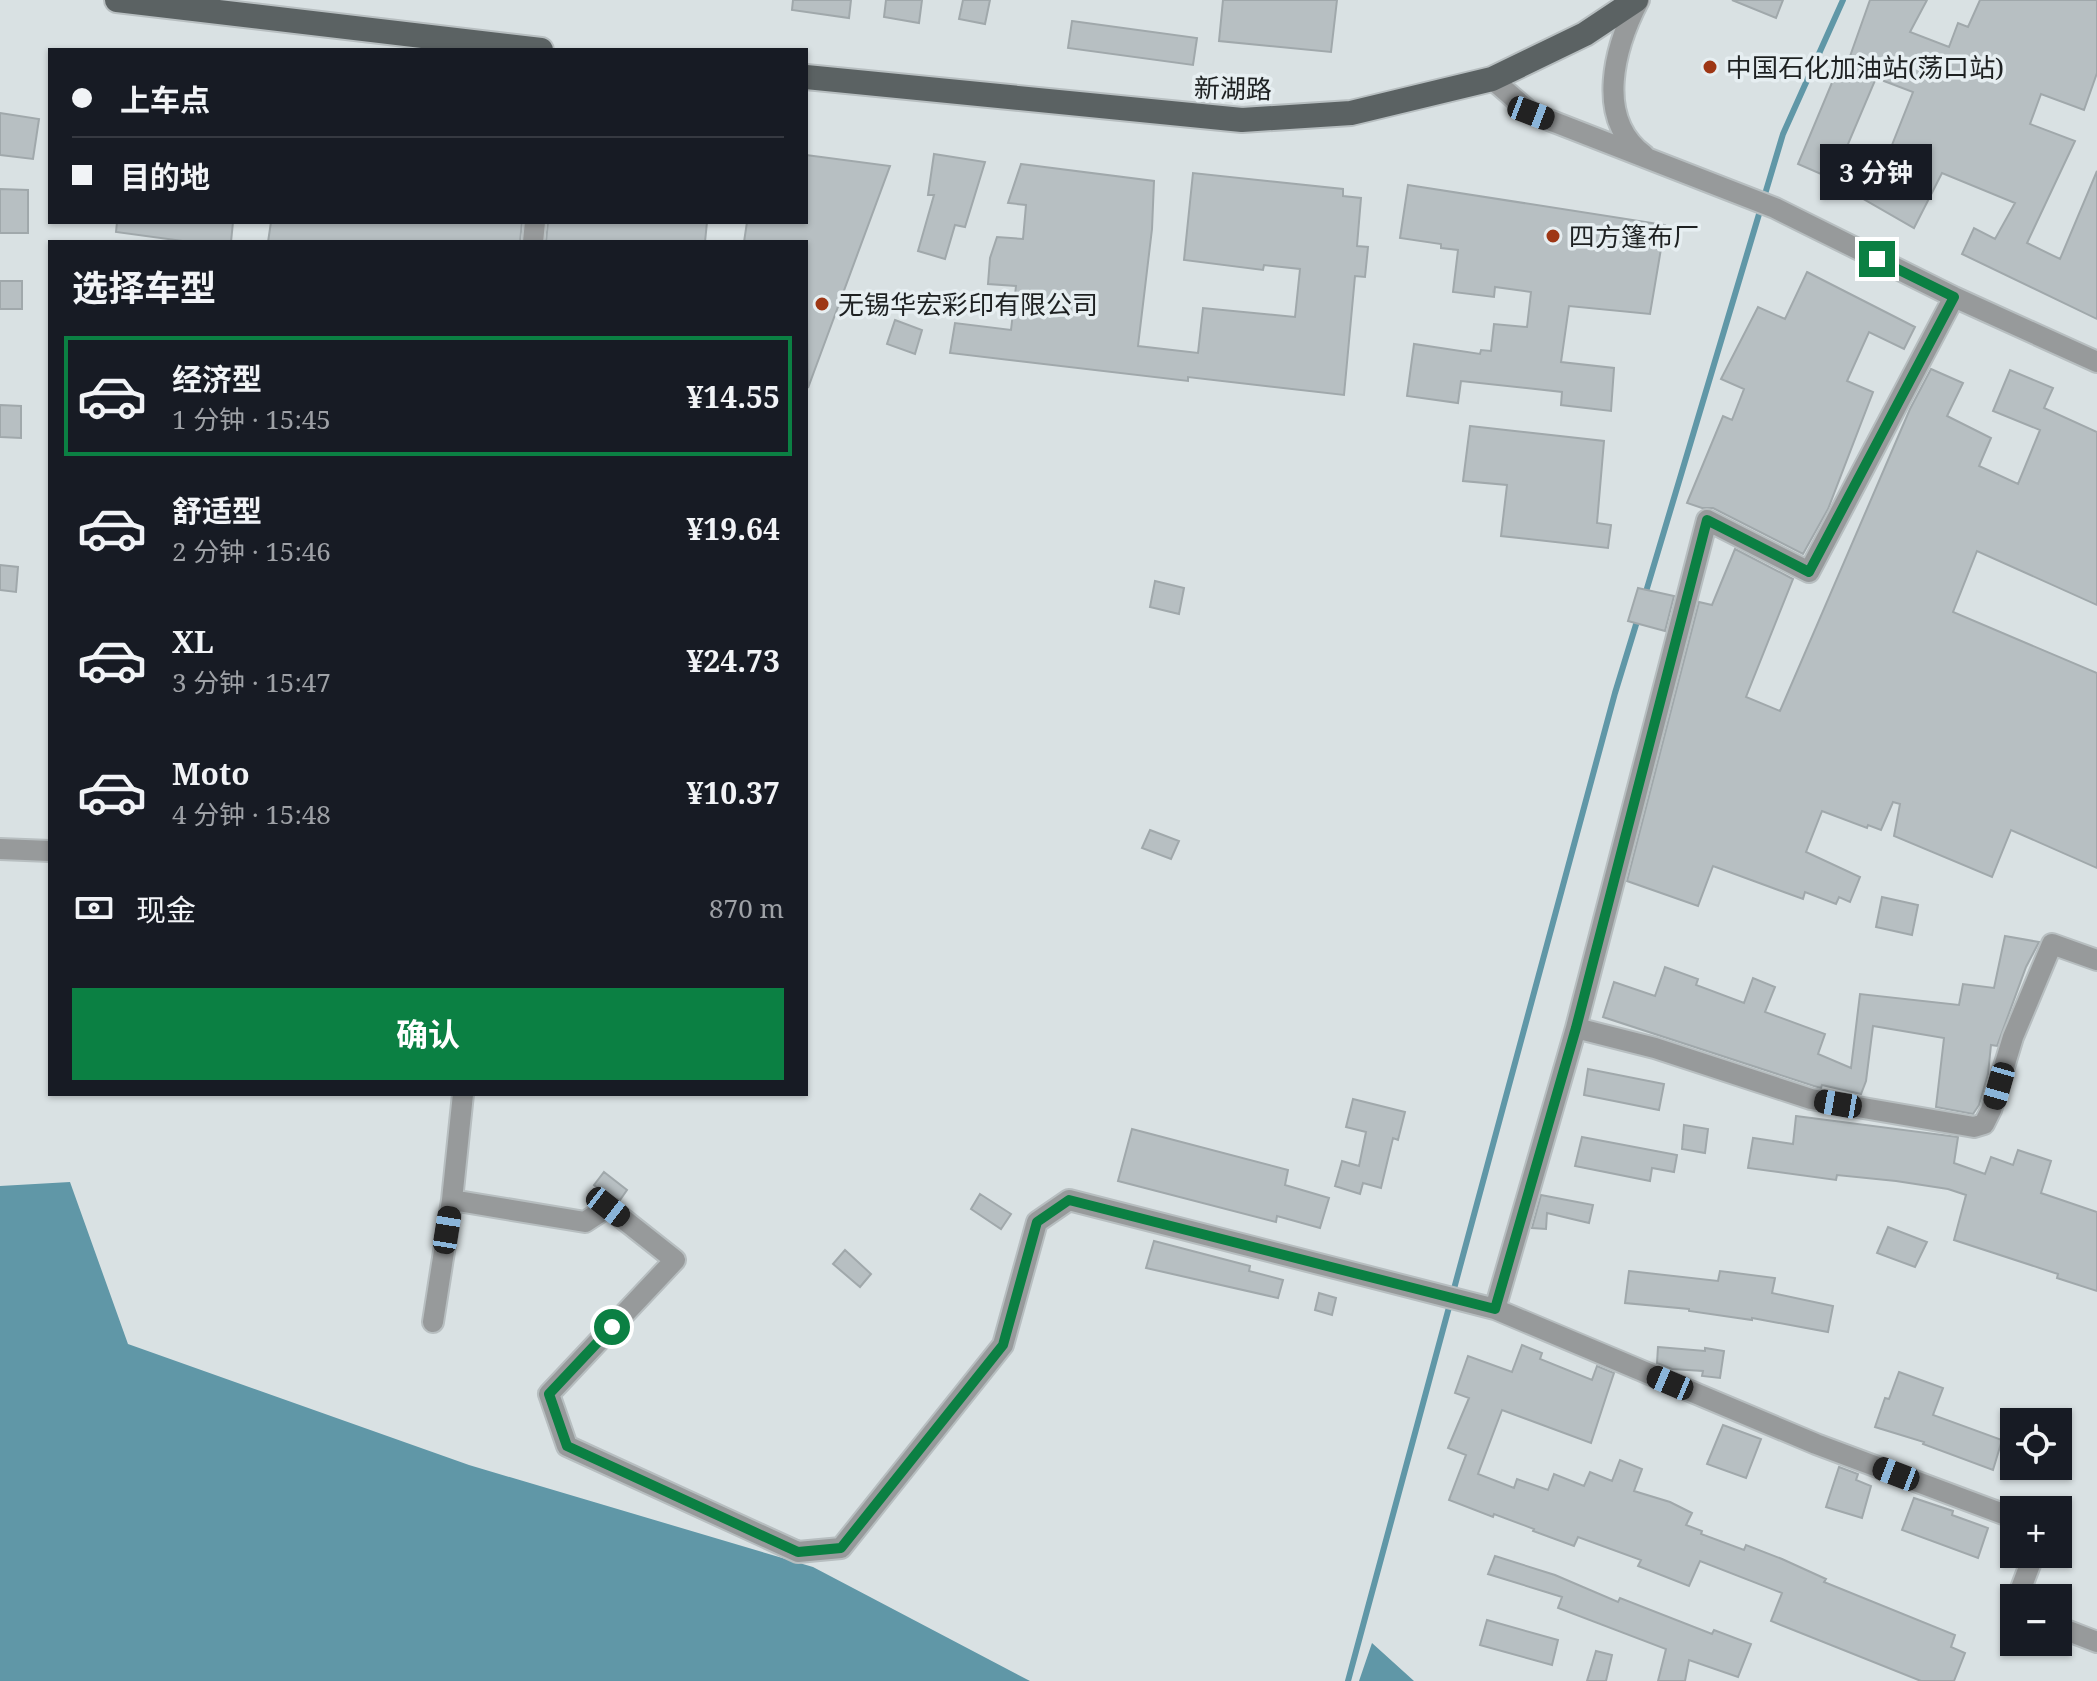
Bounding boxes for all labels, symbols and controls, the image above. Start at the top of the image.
place label: 中国石化加油站(荡口站) [1726,49,2004,85]
marker: 中国石化加油站(荡口站) [1701,58,1719,76]
street label: 新湖路 [1194,69,1272,107]
text: 上车点 [120,79,210,120]
car [1504,93,1558,133]
callout: 3 分钟 [1821,143,1933,199]
text: 3 分钟 [1839,154,1913,190]
text: 目的地 [120,156,210,197]
place label: 四方篷布厂 [1569,218,1699,254]
marker: 四方篷布厂 [1544,227,1562,245]
route end [1859,241,1895,277]
text: 选择车型 [72,263,216,312]
place label: 无锡华宏彩印有限公司 [838,286,1098,322]
marker: 无锡华宏彩印有限公司 [813,295,831,313]
text: 经济型 [172,358,262,399]
icon: car [76,360,148,432]
text: ¥14.55 [686,376,780,417]
text: 1 分钟 · 15:45 [172,401,331,437]
text: 舒适型 [172,490,262,531]
icon: car [76,492,148,564]
text: ¥19.64 [686,508,780,549]
text: 2 分钟 · 15:46 [172,533,331,569]
text: XL [172,621,214,662]
icon: car [76,624,148,696]
text: ¥24.73 [686,640,780,681]
text: 3 分钟 · 15:47 [172,664,331,700]
text: Moto [172,753,250,794]
icon: car [76,756,148,828]
text: ¥10.37 [686,772,780,813]
text: 4 分钟 · 15:48 [172,796,331,832]
icon: cash [72,886,116,930]
text: 现金 [136,889,196,930]
text: 870 m [709,890,784,926]
button: 确认 [72,988,784,1080]
car [1981,1060,2017,1112]
car [1812,1088,1864,1120]
car [582,1183,634,1231]
car [431,1204,463,1256]
route start [594,1309,630,1345]
car [1643,1363,1697,1403]
map controls [2000,1408,2072,1656]
button: locate [2000,1408,2072,1480]
car [1869,1454,1923,1494]
button: + [2000,1496,2072,1568]
button: − [2000,1584,2072,1656]

